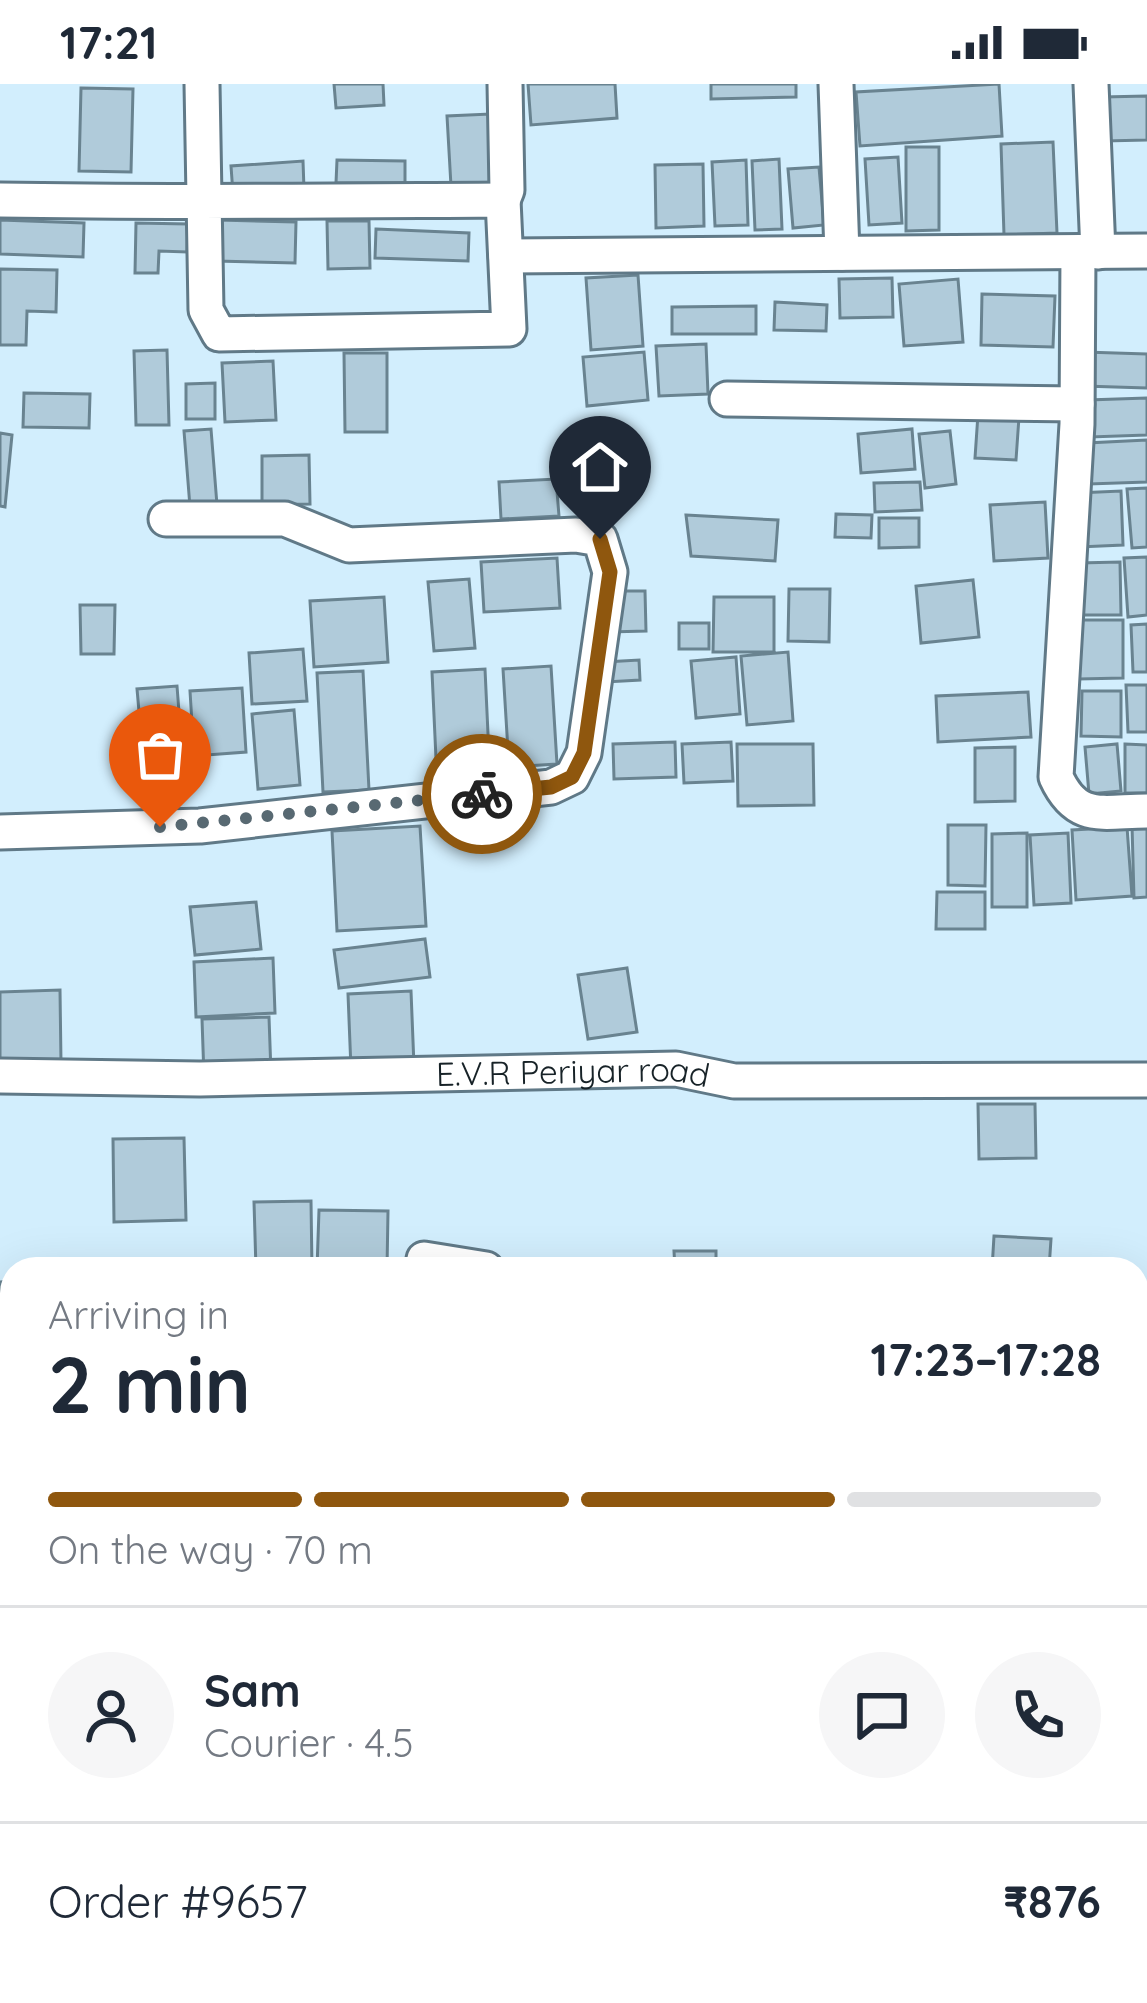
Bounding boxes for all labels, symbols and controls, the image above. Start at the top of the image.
text: 17:21 [60,14,158,70]
pin [549,416,651,539]
icon: home [567,434,633,500]
pin [109,704,211,827]
icon: bag [127,722,193,788]
courier [422,734,542,854]
icon: bike [449,761,515,827]
street label: E.V.R Periyar road [435,1047,713,1095]
text: Arriving in [48,1290,229,1339]
text: 17:23–17:28 [871,1331,1101,1387]
text: 2 min [48,1335,251,1433]
text: On the way · 70 m [48,1525,373,1574]
button: person [48,1652,174,1778]
button: chat [819,1652,945,1778]
button: phone [975,1652,1101,1778]
text: Sam [204,1662,301,1718]
text: Courier · 4.5 [204,1718,413,1767]
text: Order #9657 [48,1873,307,1929]
text: ₹876 [1003,1873,1101,1929]

